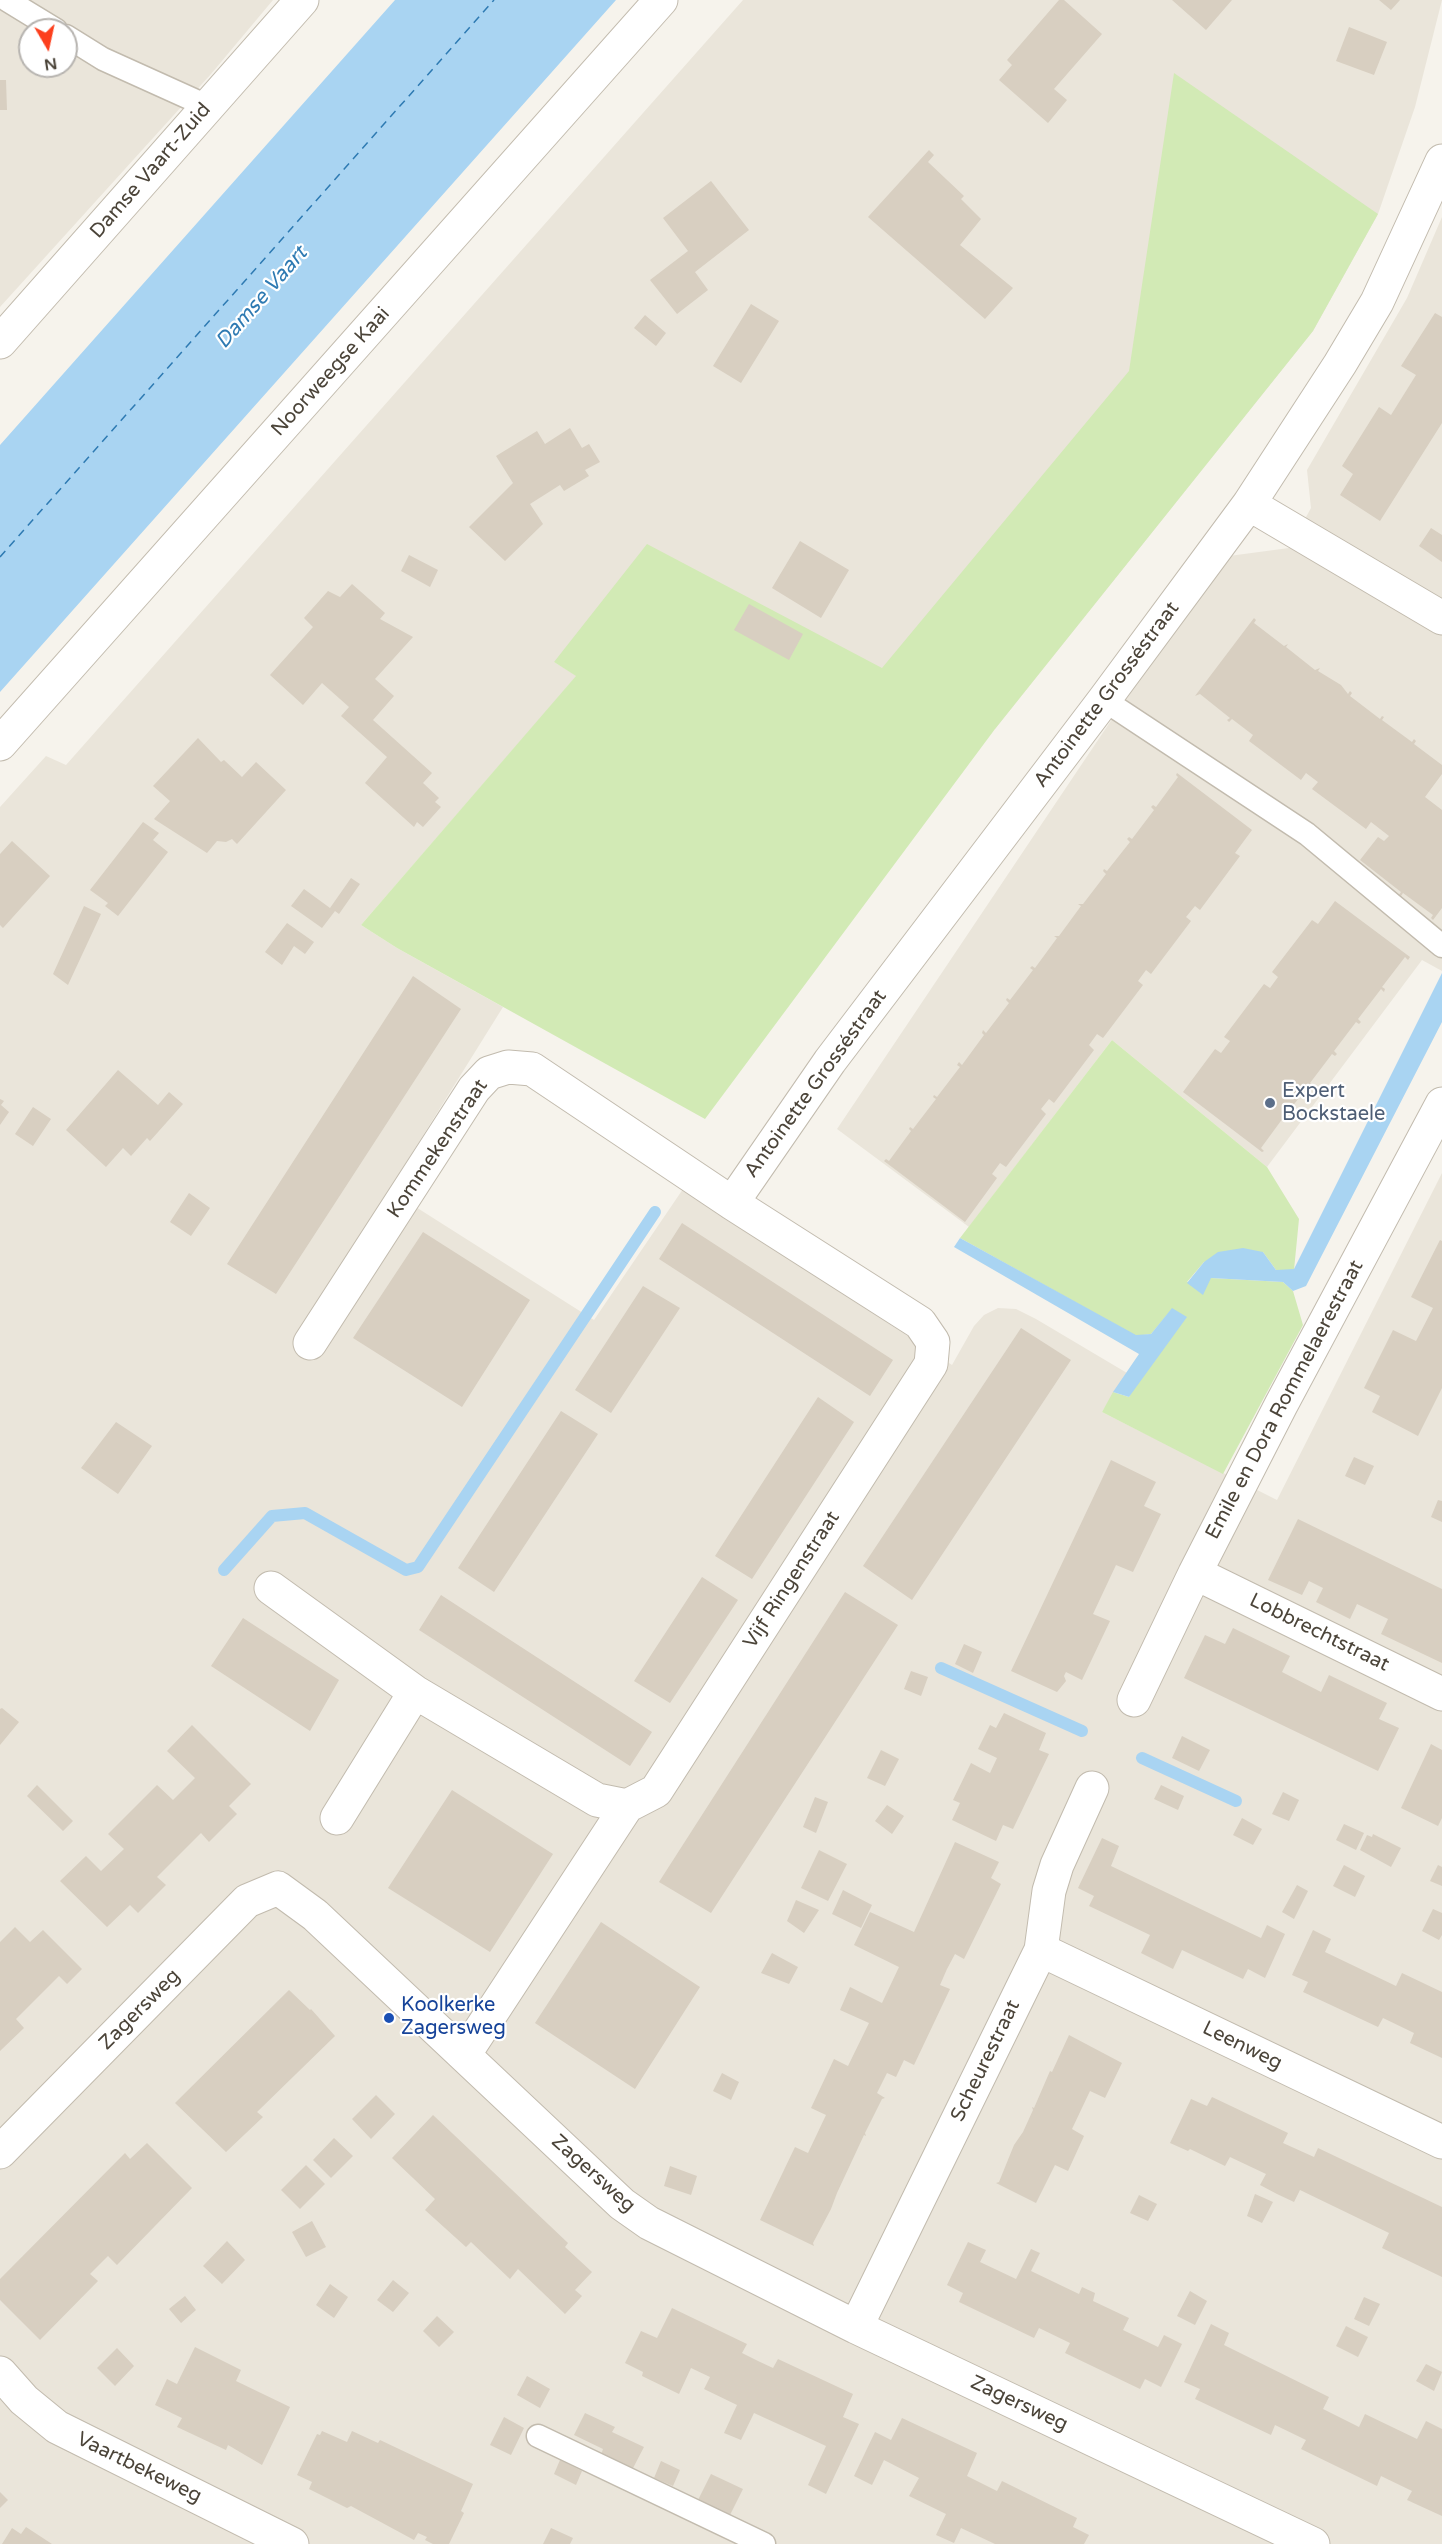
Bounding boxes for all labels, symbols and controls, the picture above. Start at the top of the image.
north arrow [18,18,78,78]
text: N [43,53,58,75]
street label: Damse Vaart-Zuid [86,98,216,244]
water label: Damse Vaart [211,242,313,354]
street label: Noorweegse Kaai [267,302,395,442]
street label: Antoinette Grosséstraat [1029,597,1185,793]
street label: Antoinette Grosséstraat [740,985,892,1183]
street label: Kommekenstraat [383,1075,493,1223]
place label: Expert Bockstaele [1282,1080,1385,1127]
marker: Expert Bockstaele [1263,1096,1277,1110]
street label: Emile en Dora Rommelaerestraat [1201,1256,1369,1544]
street label: Vijf Ringenstraat [739,1507,845,1653]
street label: Lobbrechtstraat [1245,1589,1393,1677]
street label: Zagersweg [94,1964,186,2056]
place label: Koolkerke Zagersweg [401,1994,506,2041]
street label: Scheurestraat [946,1996,1026,2126]
marker: Koolkerke Zagersweg [382,2011,396,2025]
street label: Leenweg [1198,2016,1286,2076]
street label: Zagersweg [546,2130,640,2218]
street label: Zagersweg [966,2371,1072,2437]
street label: Vaartbekeweg [73,2427,205,2509]

